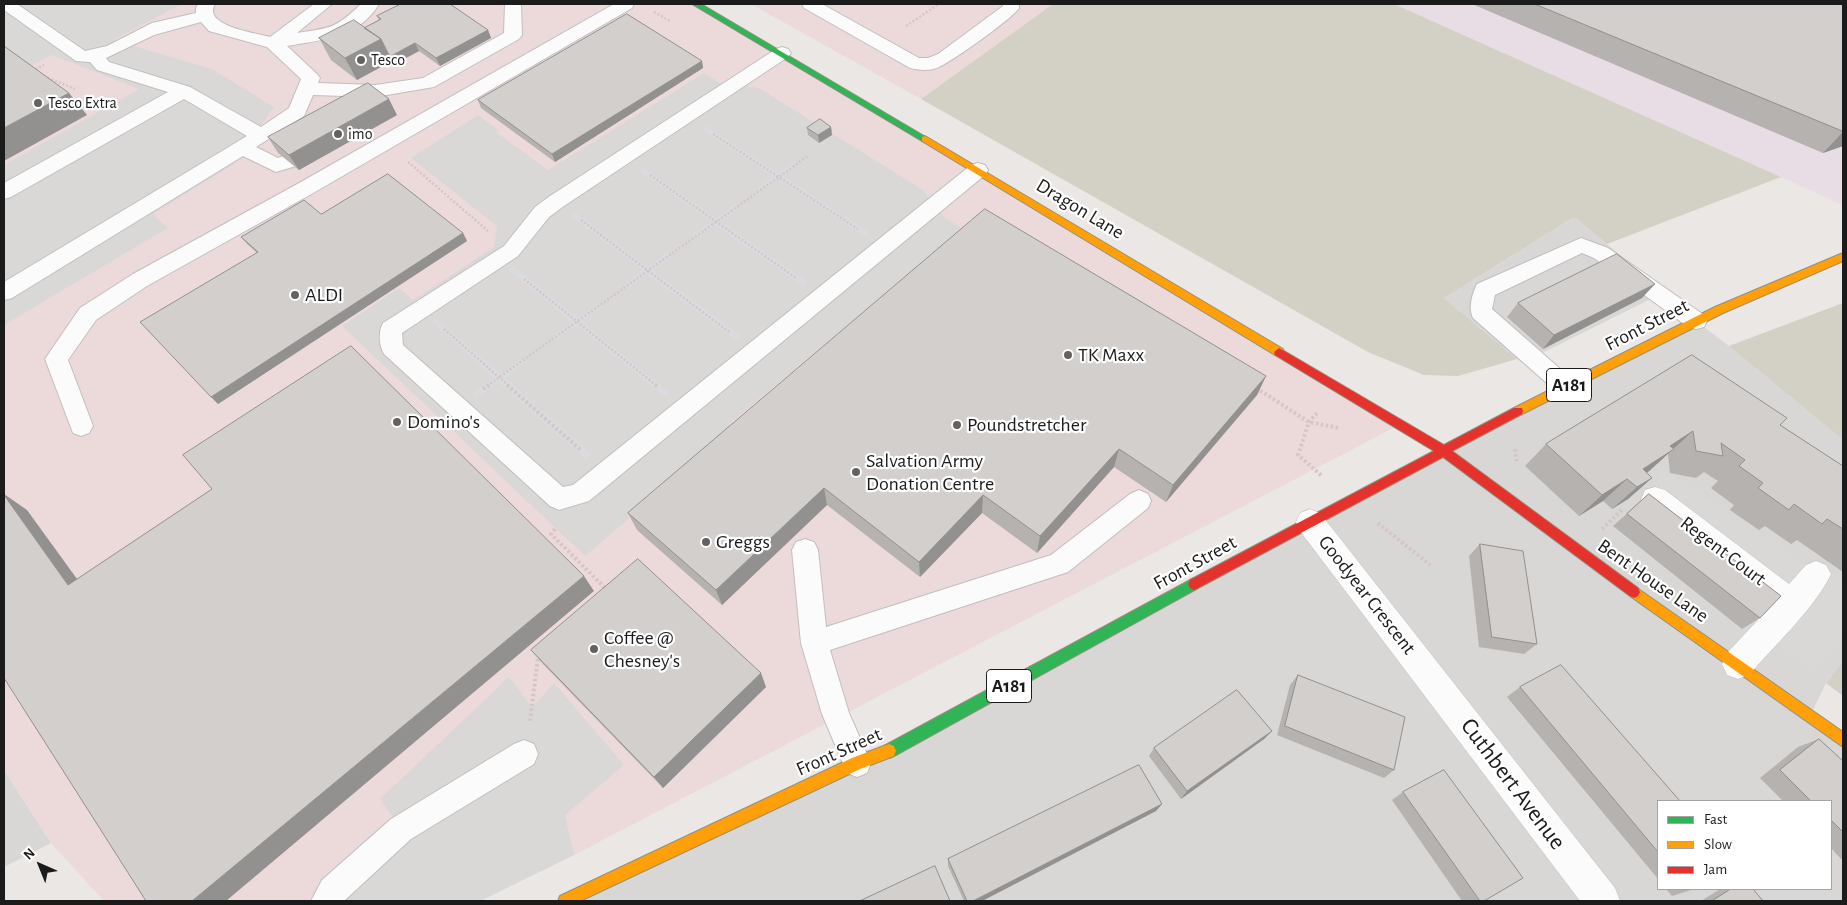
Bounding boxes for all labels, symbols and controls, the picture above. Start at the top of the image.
place label: Tesco [371,50,405,70]
marker: Tesco [355,54,367,66]
place label: Tesco Extra [48,93,117,113]
marker: Tesco Extra [32,97,44,109]
place label: imo [348,124,373,144]
marker: imo [332,128,344,140]
street label: Dragon Lane [1032,173,1128,245]
place label: ALDI [305,283,343,307]
marker: ALDI [289,289,301,301]
street label: Front Street [1601,294,1693,356]
place label: TK Maxx [1078,343,1144,367]
marker: TK Maxx [1062,349,1074,361]
road number: A181 [1546,368,1592,402]
place label: Domino's [407,410,480,434]
place label: Poundstretcher [967,413,1086,437]
marker: Domino's [391,416,403,428]
marker: Poundstretcher [951,419,963,431]
place label: Salvation Army Donation Centre [866,449,994,496]
marker: Salvation Army Donation Centre [850,466,862,478]
street label: Regent Court [1675,511,1771,591]
place label: Greggs [716,530,770,554]
street label: Front Street [1149,530,1241,596]
street label: Goodyear Crescent [1313,531,1421,659]
street label: Bent House Lane [1593,534,1713,628]
marker: Greggs [700,536,712,548]
place label: Coffee @ Chesney's [604,626,680,673]
marker: Coffee @ Chesney's [588,643,600,655]
road number: A181 [986,669,1032,702]
street label: Cuthbert Avenue [1454,713,1572,855]
street label: Front Street [793,723,885,781]
legend [1657,800,1832,890]
text: Fast [1704,812,1727,827]
text: Slow [1704,837,1732,852]
north arrow [15,840,65,890]
text: N [21,846,38,863]
text: Jam [1704,862,1727,877]

